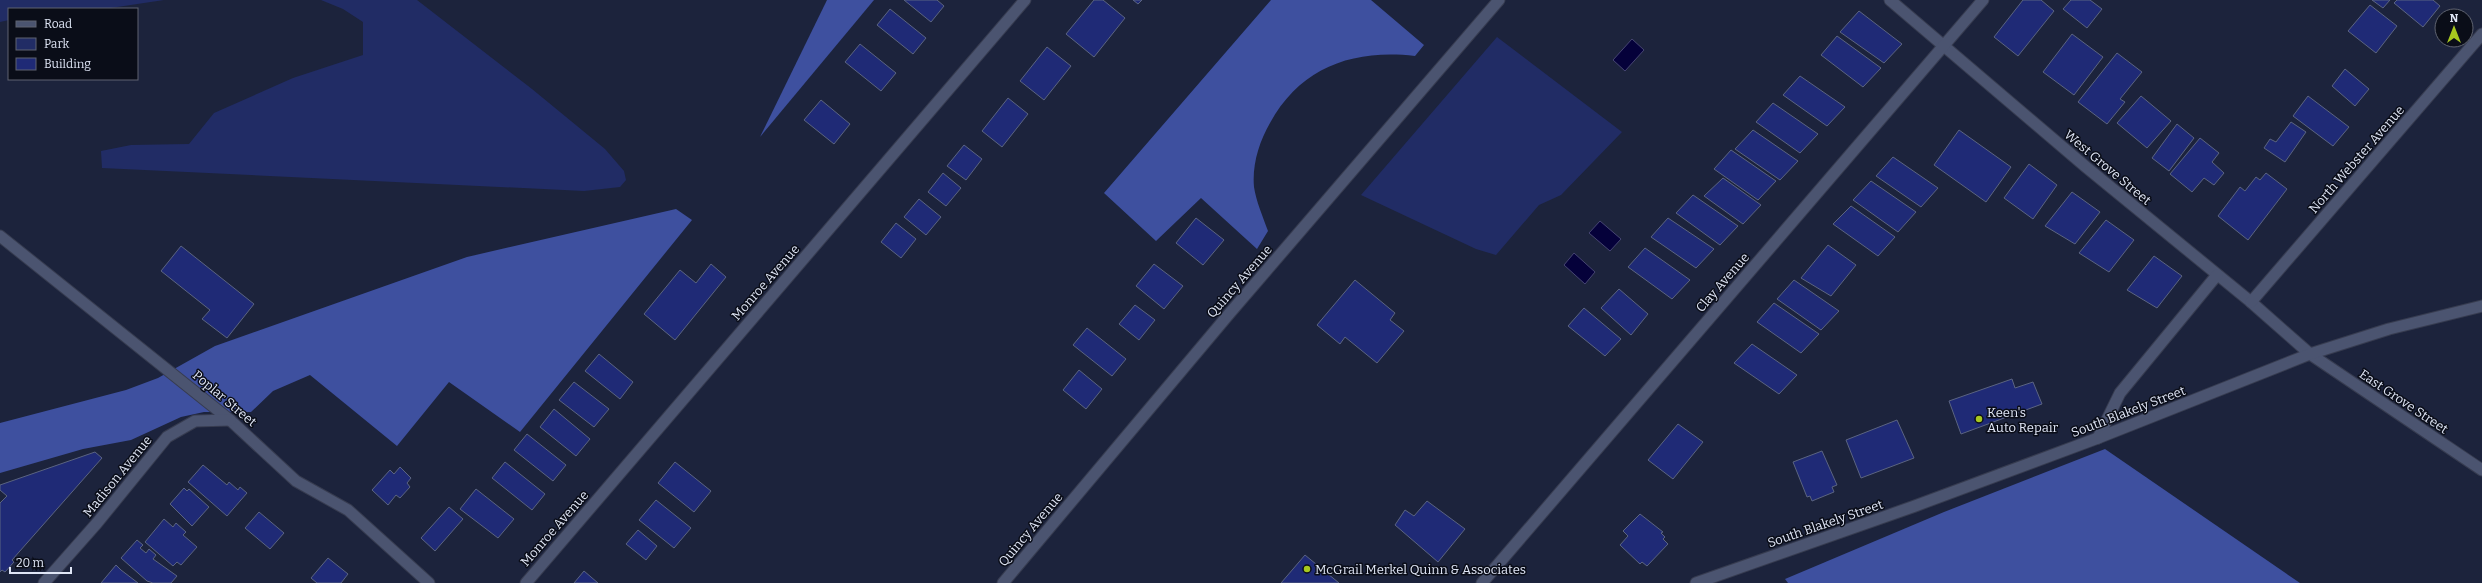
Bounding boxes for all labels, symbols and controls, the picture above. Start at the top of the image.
legend [8,8,138,80]
north arrow [2434,8,2474,48]
text: N [2450,12,2459,25]
text: Road [44,17,72,31]
text: Park [44,37,70,51]
text: Building [44,57,91,71]
street label: North Webster Avenue [2306,103,2407,216]
street label: West Grove Street [2061,127,2154,208]
street label: Monroe Avenue [728,241,802,323]
street label: Quincy Avenue [1204,242,1275,321]
street label: Clay Avenue [1693,250,1752,315]
street label: East Grove Street [2357,366,2451,437]
street label: Poplar Street [190,367,260,430]
street label: South Blakely Street [2069,383,2188,440]
place label: Keen's Auto Repair [1987,405,2059,435]
marker: Keen's Auto Repair [1974,414,1984,424]
street label: Madison Avenue [80,433,155,520]
street label: Monroe Avenue [517,487,591,569]
street label: Quincy Avenue [995,489,1066,569]
street label: South Blakely Street [1765,497,1885,550]
scale bar [10,549,71,575]
text: 20 m [16,556,45,570]
place label: McGrail Merkel Quinn & Associates [1315,562,1526,577]
marker: McGrail Merkel Quinn & Associates [1302,564,1312,574]

